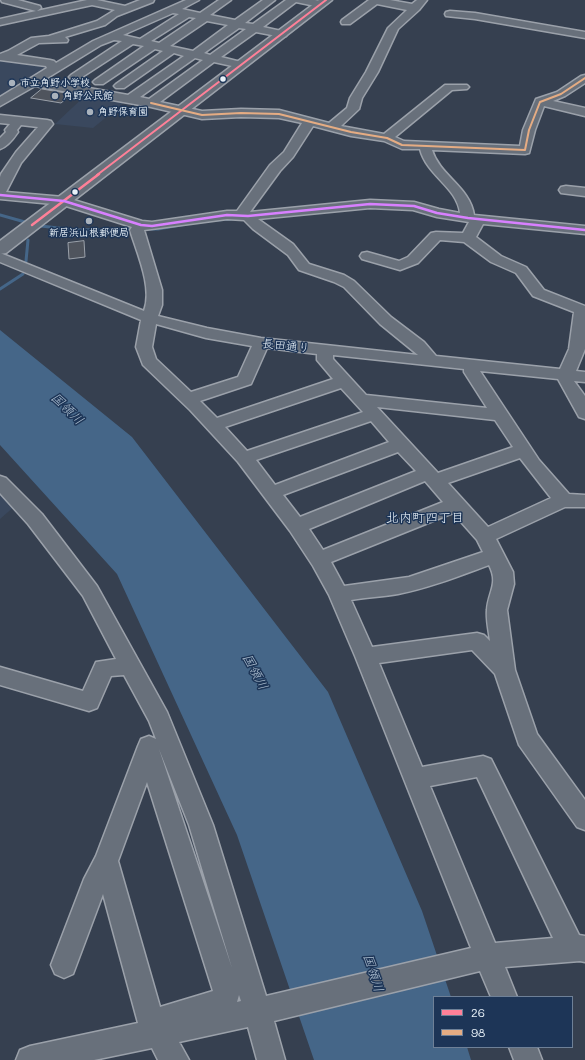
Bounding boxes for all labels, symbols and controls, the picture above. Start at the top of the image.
unlabelled marker [218,74,228,84]
place label: 市立角野小学校 [20,77,90,89]
marker: 市立角野小学校 [7,78,17,88]
place label: 角野公民館 [63,90,113,102]
marker: 角野公民館 [50,91,60,101]
place label: 角野保育園 [98,106,148,118]
marker: 角野保育園 [85,107,95,117]
unlabelled marker [70,187,80,197]
marker: 新居浜山根郵便局 [84,216,94,226]
place label: 新居浜山根郵便局 [49,227,129,239]
street label: 長田通り [261,336,311,356]
water label: 国領川 [48,390,86,428]
district label: 北内町四丁目 [386,510,464,526]
water label: 国領川 [239,651,271,693]
water label: 国領川 [360,952,386,994]
legend [433,996,573,1048]
text: 26 [471,1004,485,1020]
text: 98 [471,1024,485,1040]

